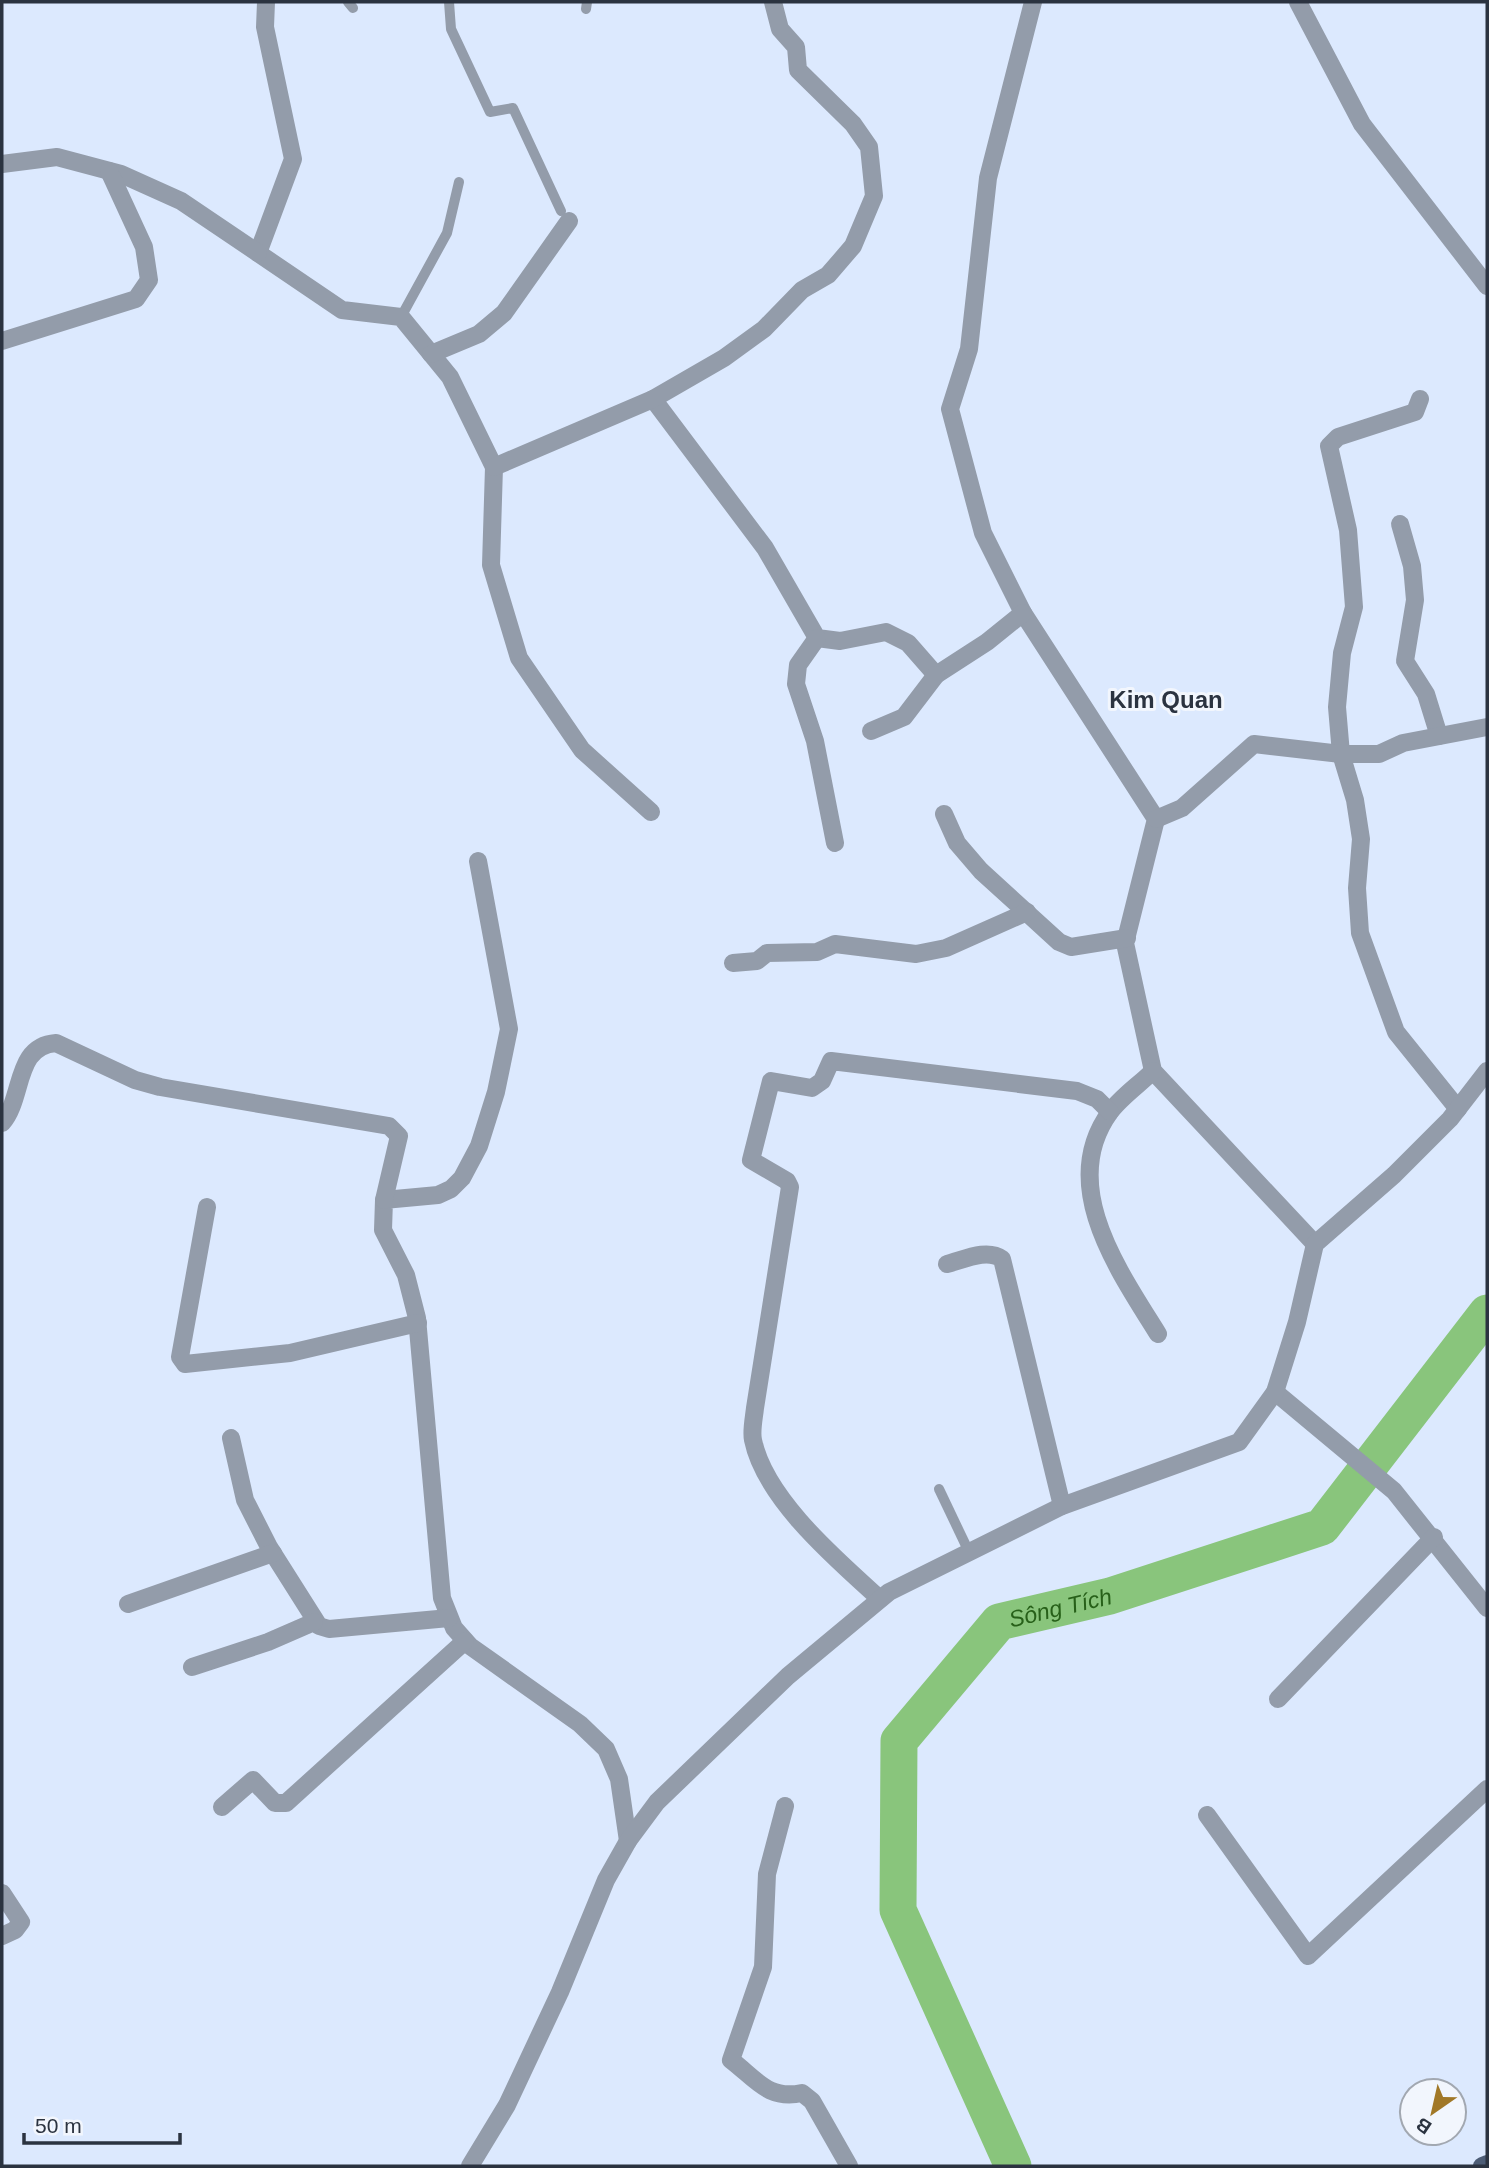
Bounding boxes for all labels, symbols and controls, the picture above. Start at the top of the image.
district label: Kim Quan [1109,686,1223,713]
water label: Sông Tích [1006,1583,1114,1632]
north arrow [1398,2077,1468,2147]
scale bar [24,2102,180,2146]
text: B [1412,2113,1435,2138]
text: 50 m [35,2114,82,2137]

